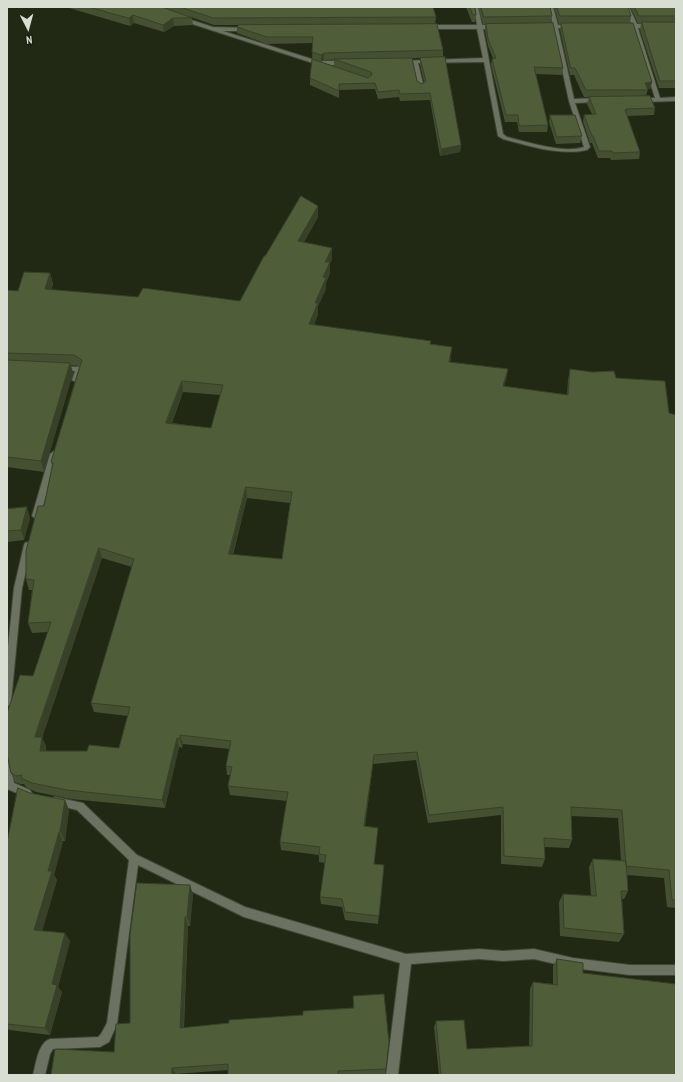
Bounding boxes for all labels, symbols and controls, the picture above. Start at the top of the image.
north arrow [8,8,48,48]
text: N [26,33,33,47]

